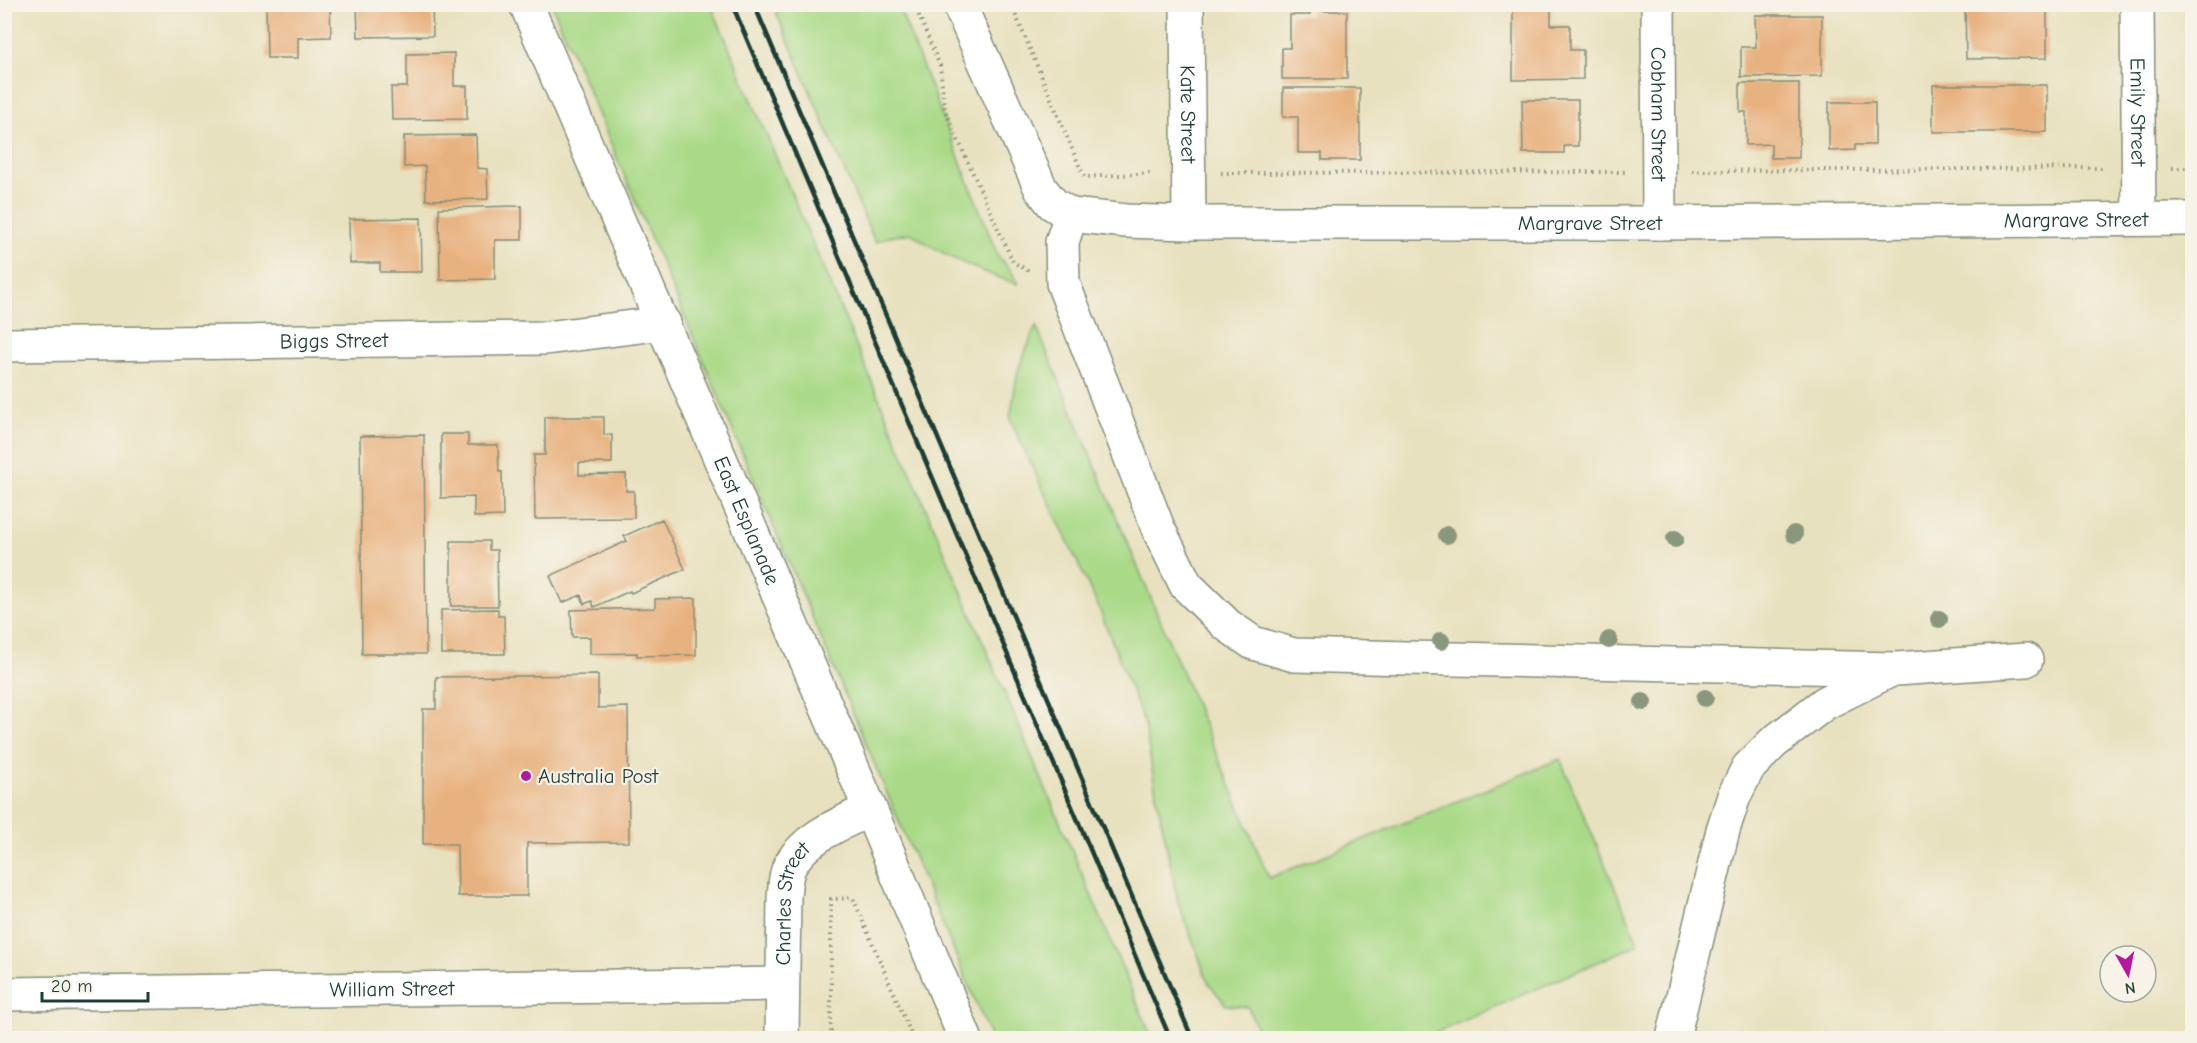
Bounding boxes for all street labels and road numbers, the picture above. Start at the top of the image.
street label: Cobham Street [1646,47,1671,182]
street label: Emily Street [2126,58,2151,167]
street label: Kate Street [1176,65,1200,164]
street label: Margrave Street [2004,207,2149,232]
street label: Margrave Street [1518,211,1663,235]
street label: Biggs Street [280,328,389,353]
street label: East Esplanade [709,453,785,589]
street label: Charles Street [771,836,815,966]
street label: William Street [329,976,456,1002]

